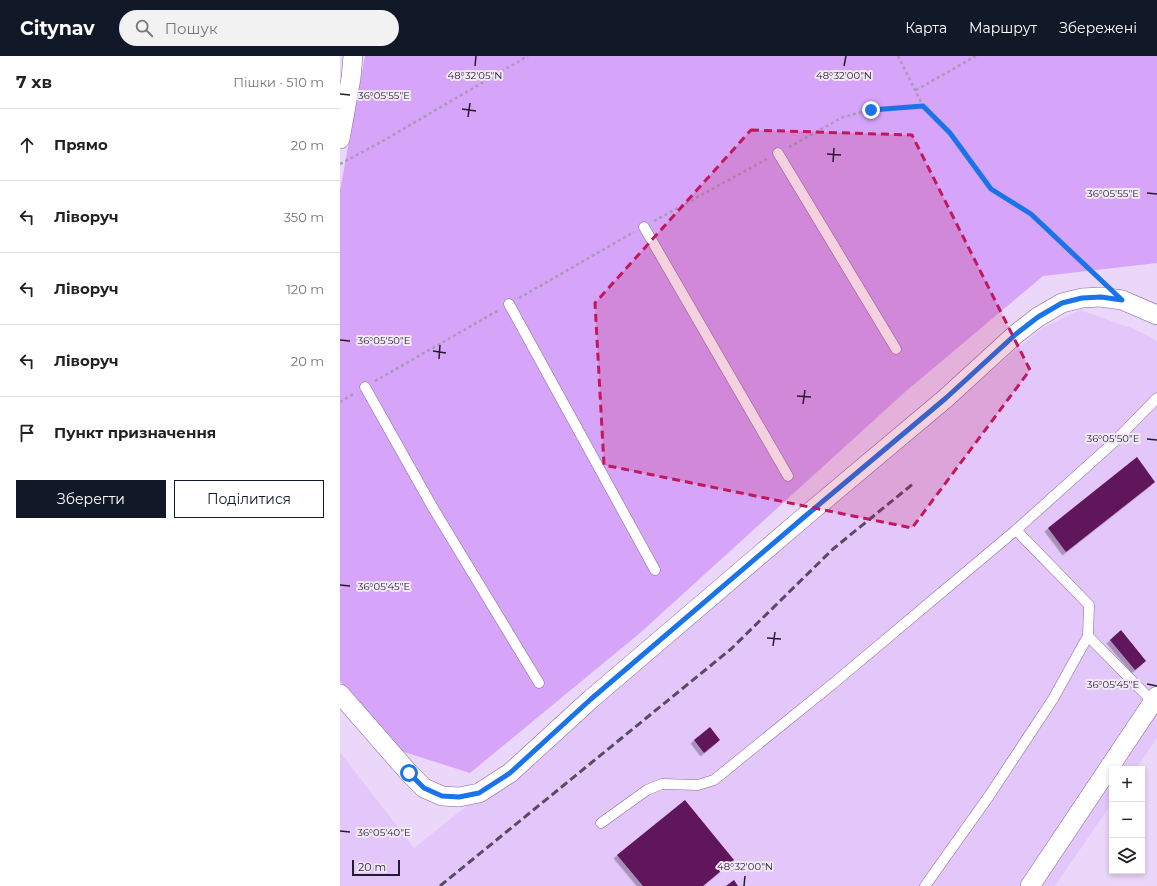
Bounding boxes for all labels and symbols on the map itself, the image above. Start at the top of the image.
text: 48°32'05"N [448,69,502,82]
text: 48°32'00"N [816,69,872,82]
text: 36°05'55"E [358,89,410,102]
route end [862,101,880,119]
text: 36°05'55"E [1087,187,1139,200]
text: 36°05'50"E [358,334,411,347]
text: 36°05'50"E [1087,432,1140,445]
text: 36°05'45"E [358,580,410,593]
text: 36°05'45"E [1087,678,1139,691]
route start [400,764,418,782]
text: 36°05'40"E [357,826,411,839]
scale bar [352,858,400,877]
text: 48°32'00"N [717,860,773,873]

